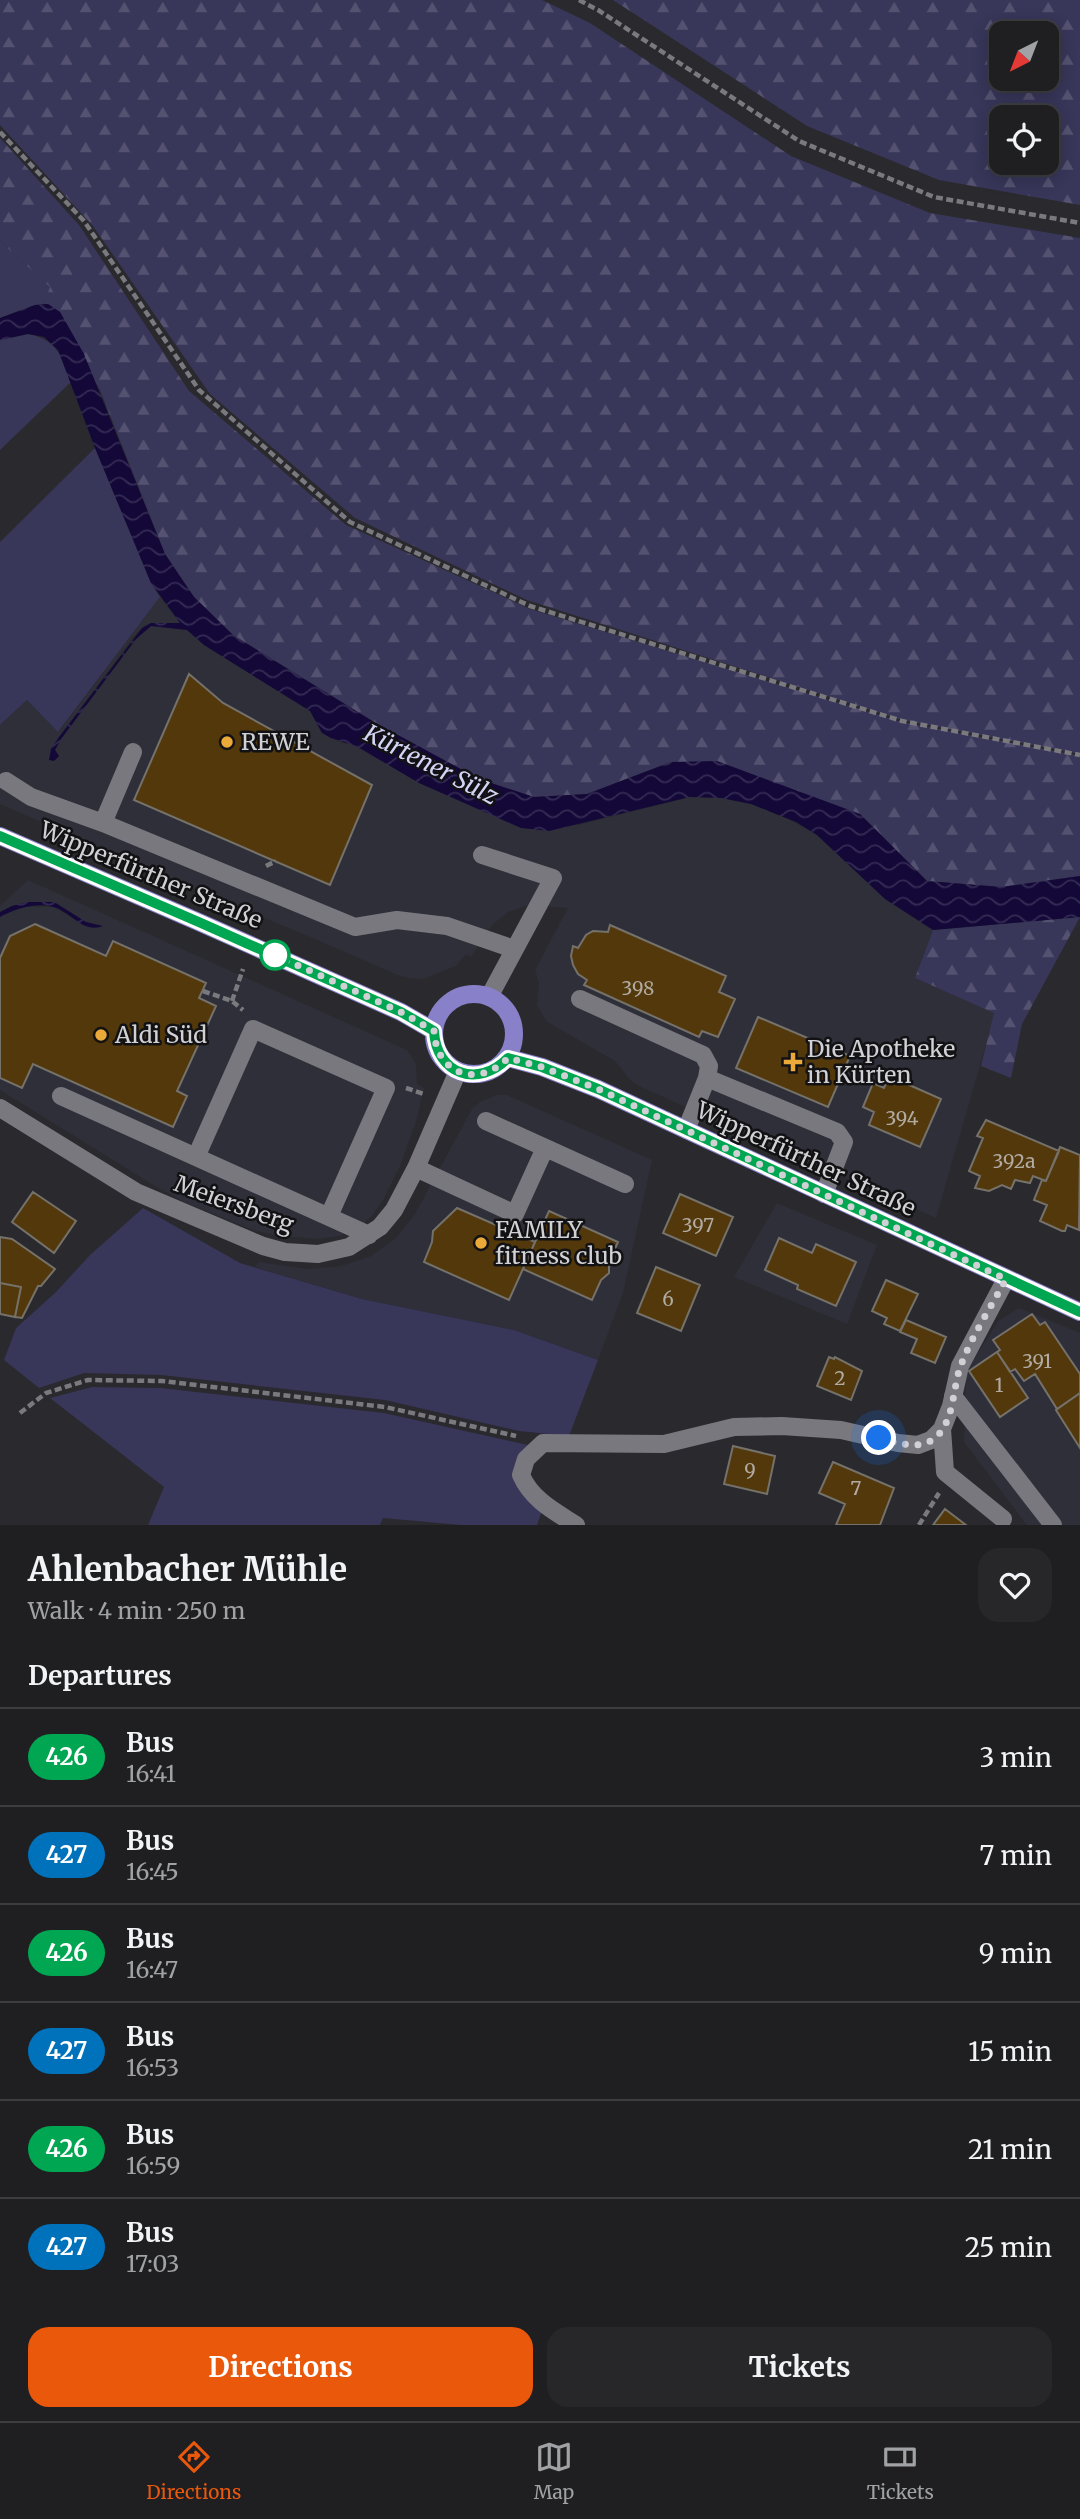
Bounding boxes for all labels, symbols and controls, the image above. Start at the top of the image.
north arrow [989,21,1059,91]
map controls [989,21,1059,175]
button: locate [989,105,1059,175]
water label: Kürtener Sülz [358,717,504,812]
place label: REWE [241,727,310,756]
marker: REWE [219,734,235,750]
street label: Wipperfürther Straße [35,814,267,935]
unlabelled marker [260,940,290,970]
house number: 398 [622,976,654,1000]
place label: Aldi Süd [114,1020,207,1049]
marker: Aldi Süd [93,1027,109,1043]
place label: Die Apotheke in Kürten [807,1034,955,1089]
marker: Die Apotheke in Kürten [785,1054,801,1070]
street label: Wipperfürther Straße [691,1095,921,1222]
house number: 394 [885,1106,919,1130]
house number: 392a [993,1149,1035,1173]
street label: Meiersberg [170,1168,298,1239]
house number: 397 [682,1213,714,1237]
place label: FAMILY fitness club [495,1215,622,1270]
marker: FAMILY fitness club [473,1235,489,1251]
house number: 6 [662,1287,674,1311]
house number: 391 [1022,1349,1052,1373]
house number: 2 [834,1366,846,1390]
house number: 1 [995,1373,1004,1397]
your location [861,1420,896,1455]
house number: 9 [744,1458,756,1482]
house number: 7 [851,1476,862,1500]
button: heart [978,1548,1052,1622]
text: Ahlenbacher Mühle [28,1549,347,1590]
text: Walk · 4 min · 250 m [28,1596,245,1625]
text: Departures [28,1659,172,1692]
text: Bus [126,1726,174,1759]
text: 426 [45,1741,88,1772]
text: 3 min [980,1741,1052,1774]
text: 16:41 [126,1759,176,1788]
text: Bus [126,1824,174,1857]
text: 427 [45,1839,88,1870]
text: 7 min [980,1839,1052,1872]
text: 16:45 [126,1857,179,1886]
text: Bus [126,1922,174,1955]
text: 426 [45,1937,88,1968]
text: 9 min [979,1937,1052,1970]
text: 16:47 [126,1955,178,1984]
text: Bus [126,2020,174,2053]
text: 427 [45,2035,88,2066]
text: 15 min [968,2035,1052,2068]
text: 16:53 [126,2053,179,2082]
text: Bus [126,2118,174,2151]
text: 426 [45,2133,88,2164]
text: 21 min [968,2133,1052,2166]
text: 16:59 [126,2151,180,2180]
text: Bus [126,2216,174,2249]
text: 427 [45,2231,88,2262]
text: 25 min [965,2231,1052,2264]
text: 17:03 [126,2249,179,2278]
button: Directions [28,2327,533,2407]
button: Tickets [547,2327,1052,2407]
tab: Directions [146,2438,241,2504]
tab: Map [534,2438,574,2504]
tab: Tickets [867,2438,934,2504]

